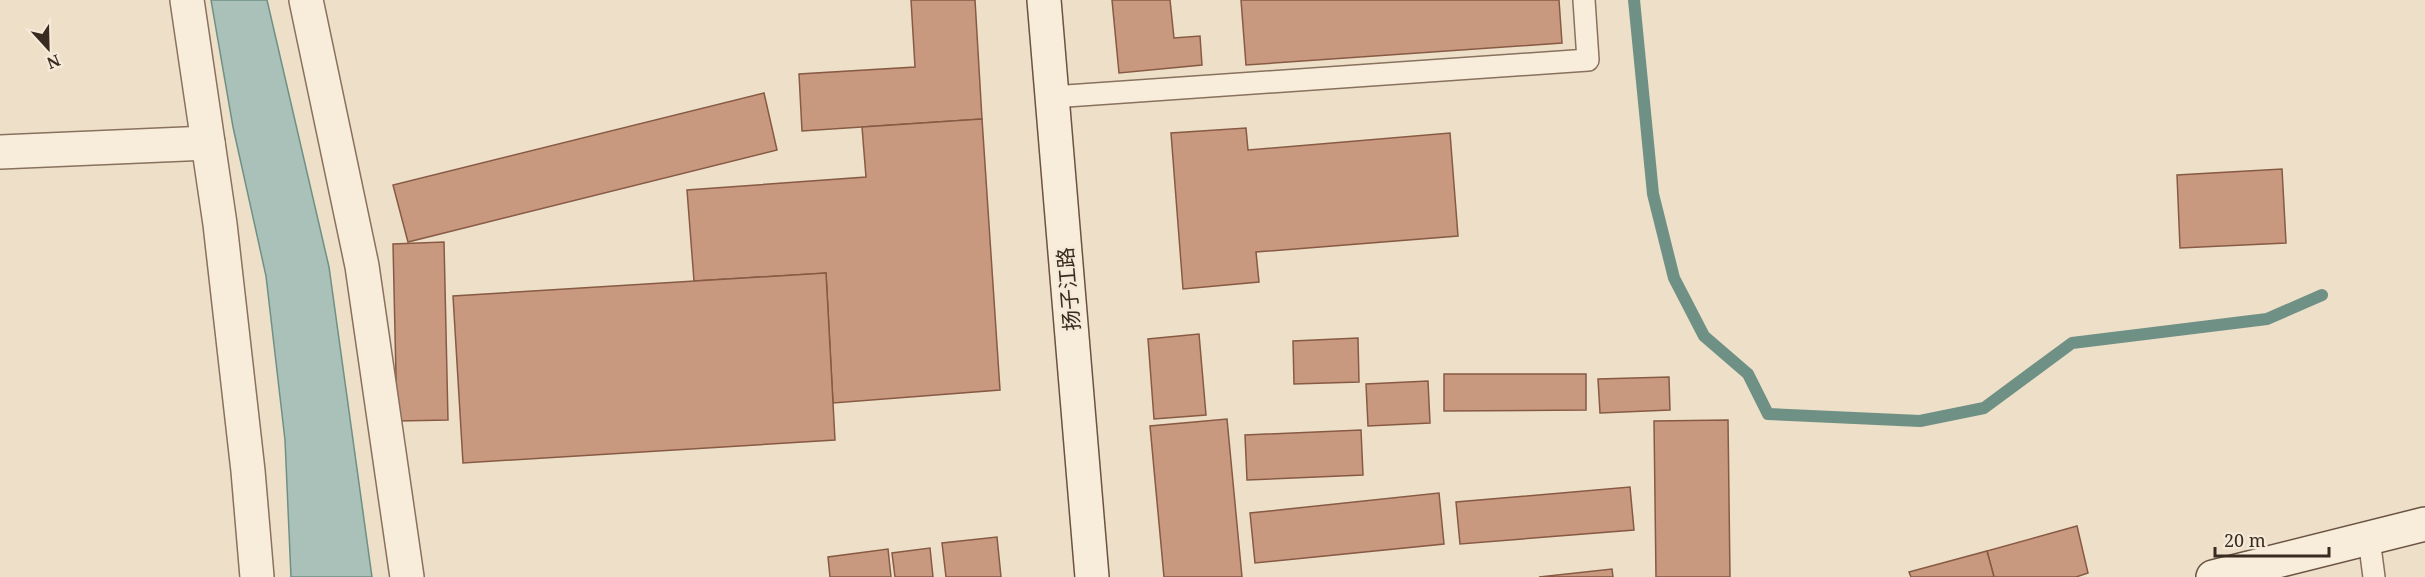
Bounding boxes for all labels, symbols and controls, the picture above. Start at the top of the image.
north arrow [18,18,78,78]
text: N [43,49,64,75]
street label: 扬子江路 [1050,246,1086,332]
scale bar [2215,520,2329,558]
text: 20 m [2224,528,2266,552]

